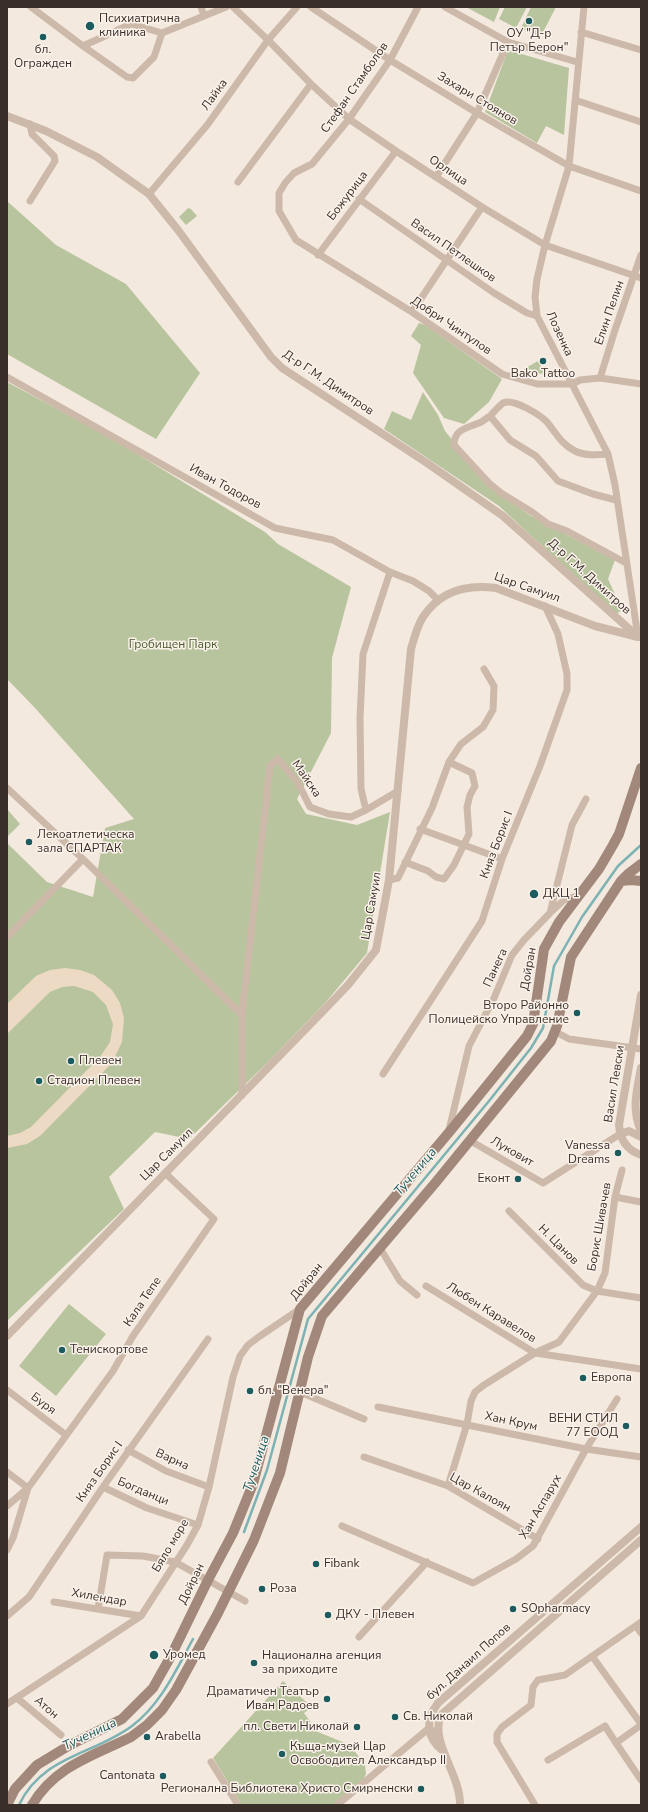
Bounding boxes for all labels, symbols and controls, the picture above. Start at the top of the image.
place label: Психиатрична клиника [99,12,180,40]
marker: ОУ "Д-р Петър Берон" [524,16,534,26]
marker: Психиатрична клиника [84,20,96,32]
place label: ОУ "Д-р Петър Берон" [490,27,568,55]
marker: бл. Огражден [38,32,48,42]
street label: Стефан Стамболов [318,40,392,136]
place label: бл. Огражден [14,43,72,71]
street label: Захари Стоянов [434,69,520,129]
street label: Лайка [199,77,231,113]
street label: Орлица [426,153,470,189]
street label: Божурица [325,168,371,224]
street label: Васил Петлешков [408,216,498,286]
street label: Елин Пелин [592,279,628,347]
street label: Добри Чинтулов [408,294,494,358]
street label: Лозенка [542,309,576,359]
street label: Д-р Г.М. Димитров [280,347,376,419]
marker: Bako Tattoo [538,356,548,366]
place label: Bako Tattoo [511,367,575,381]
street label: Иван Тодоров [187,461,263,513]
street label: Д-р Г.М. Димитров [545,536,633,618]
street label: Цар Самуил [492,570,562,606]
park label: Гробищен Парк [129,638,217,652]
street label: Майска [288,757,324,801]
street label: Княз Борис I [478,809,516,881]
place label: Лекоатлетическа зала СПАРТАК [37,828,135,856]
marker: Лекоатлетическа зала СПАРТАК [24,837,34,847]
street label: Цар Самуил [359,871,385,941]
place label: ДКЦ 1 [543,887,580,901]
marker: ДКЦ 1 [528,888,540,900]
street label: Панега [481,946,511,990]
street label: Дойран [518,946,540,992]
place label: Второ Районно Полицейско Управление [429,999,569,1027]
marker: Второ Районно Полицейско Управление [572,1008,582,1018]
street label: Васил Левски [602,1044,628,1124]
place label: Плевен [79,1054,122,1068]
marker: Плевен [66,1056,76,1066]
place label: Стадион Плевен [47,1074,140,1088]
marker: Стадион Плевен [34,1076,44,1086]
street label: Цар Самуил [138,1126,196,1184]
street label: Луковит [488,1134,536,1170]
place label: Vanessa Dreams [565,1139,610,1167]
water label: Тученица [391,1145,441,1199]
marker: Vanessa Dreams [613,1148,623,1158]
place label: Еконт [478,1172,510,1186]
marker: Еконт [513,1174,523,1184]
street label: Борис Шивачев [585,1181,615,1273]
street label: Н. Цанов [535,1222,581,1268]
street label: Дойран [288,1260,326,1304]
street label: Кала Тепе [121,1274,165,1330]
street label: Любен Каравелов [444,1280,538,1346]
place label: Тенискортове [70,1343,148,1357]
marker: Тенискортове [57,1345,67,1355]
place label: Европа [591,1371,632,1385]
marker: Европа [578,1373,588,1383]
place label: бл. "Венера" [258,1384,329,1398]
marker: бл. "Венера" [245,1386,255,1396]
street label: Буря [28,1390,58,1418]
street label: Хан Крум [483,1409,539,1435]
place label: ВЕНИ СТИЛ 77 ЕООД [549,1412,618,1440]
marker: ВЕНИ СТИЛ 77 ЕООД [621,1421,631,1431]
water label: Тученица [241,1434,273,1494]
street label: Княз Борис I [74,1439,126,1505]
street label: Варна [153,1446,191,1474]
street label: Цар Калоян [447,1470,513,1516]
street label: Хан Аспарух [517,1472,565,1542]
street label: Богданци [115,1475,171,1509]
street label: Бяло море [150,1517,192,1575]
place label: Fibank [324,1557,360,1571]
marker: Fibank [311,1559,321,1569]
street label: Дойран [176,1561,208,1607]
place label: Роза [270,1582,297,1596]
marker: Роза [257,1584,267,1594]
street label: Хилендар [70,1586,128,1610]
place label: SOpharmacy [521,1602,590,1616]
marker: SOpharmacy [508,1604,518,1614]
place label: ДКУ - Плевен [336,1608,415,1622]
marker: ДКУ - Плевен [323,1610,333,1620]
street label: бул. Данаил Попов [424,1621,514,1703]
place label: Уромед [163,1648,206,1662]
marker: Уромед [148,1649,160,1661]
place label: Национална агенция за приходите [262,1649,381,1677]
marker: Национална агенция за приходите [249,1658,259,1668]
place label: Драматичен Театър Иван Радоев [207,1685,319,1713]
street label: Атон [31,1694,61,1722]
marker: Драматичен Театър Иван Радоев [322,1694,332,1704]
place label: Св. Николай [403,1710,473,1724]
marker: Св. Николай [390,1712,400,1722]
water label: Тученица [61,1715,119,1755]
place label: пл. Свети Николай [243,1720,349,1734]
marker: пл. Свети Николай [352,1722,362,1732]
place label: Arabella [155,1730,201,1744]
marker: Arabella [142,1732,152,1742]
place label: Къща-музей Цар Освободител Александър II [290,1740,446,1768]
marker: Къща-музей Цар Освободител Александър II [277,1749,287,1759]
place label: Cantonata [99,1769,155,1783]
marker: Cantonata [158,1771,168,1781]
place label: Регионална Библиотека Христо Смирненски [161,1782,413,1796]
marker: Регионална Библиотека Христо Смирненски [416,1784,426,1794]

